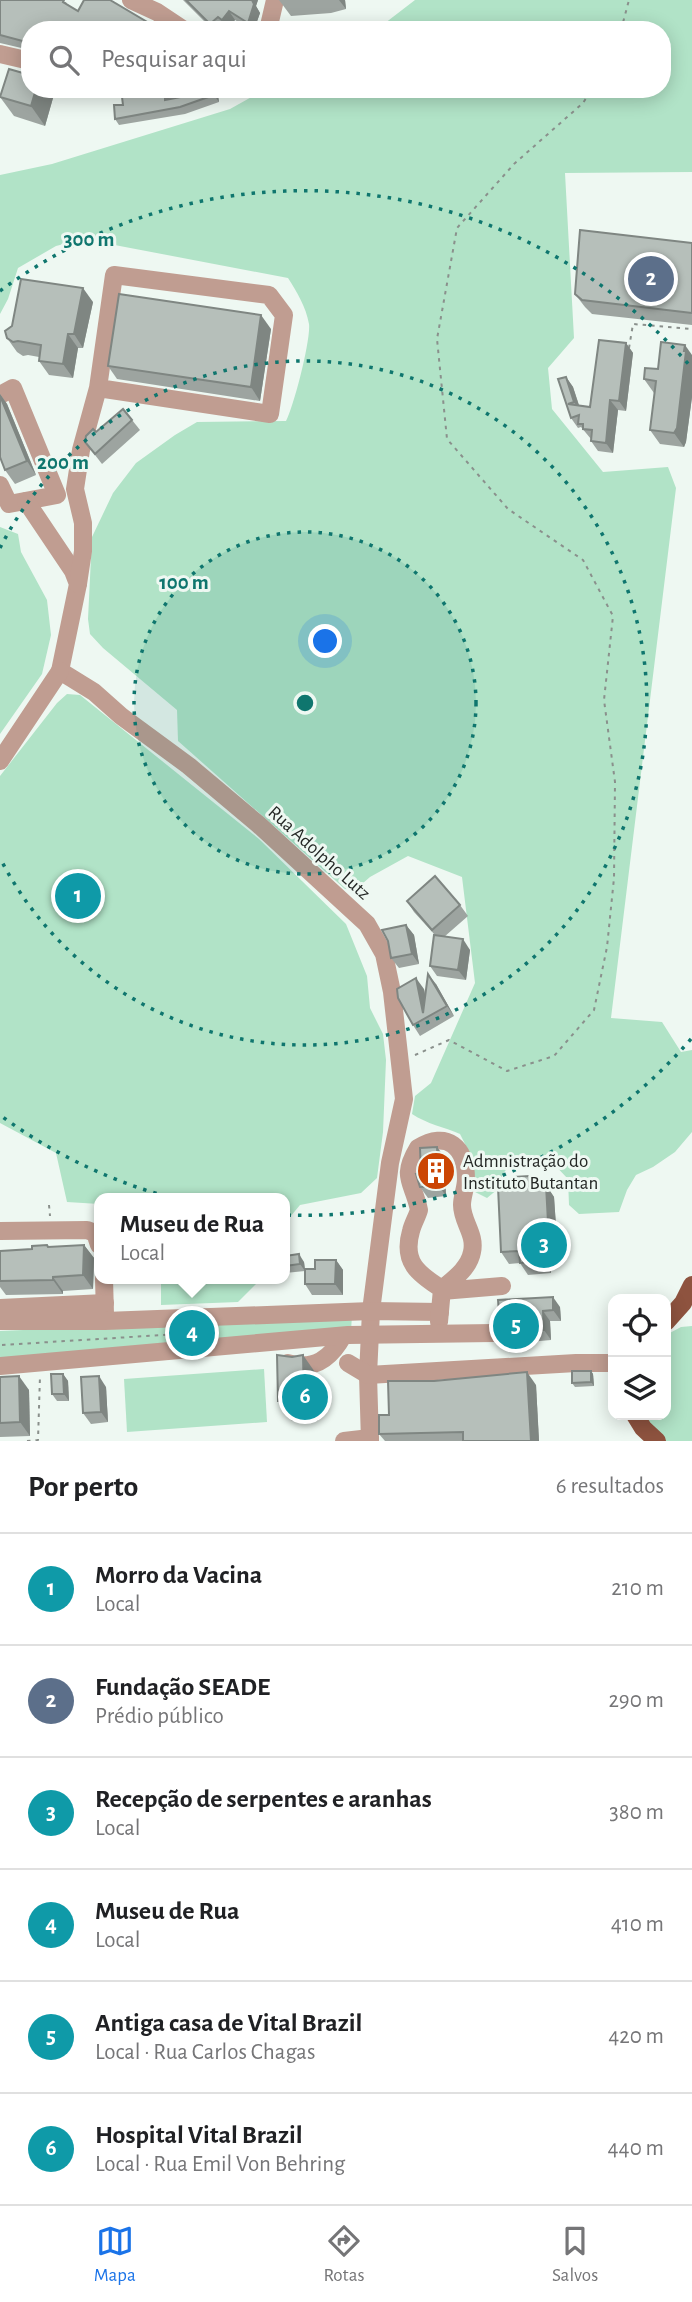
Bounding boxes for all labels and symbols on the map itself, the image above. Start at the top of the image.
text: 300 m [63,229,115,250]
pin: 2 [628,253,674,305]
text: 200 m [37,452,89,473]
text: 100 m [159,572,209,593]
your location [308,624,342,658]
centre of rings [293,691,317,715]
street label: Rua Adolpho Lutz [264,803,374,904]
pin: 1 [55,870,101,922]
building icon: Admnistração do Instituto Butantan [415,1150,457,1192]
place label: Admnistração do Instituto Butantan [463,1152,598,1193]
pin: 3 [521,1219,567,1271]
pin: 5 [493,1300,539,1352]
pin: 4 [169,1307,215,1359]
pin: 6 [282,1371,328,1423]

